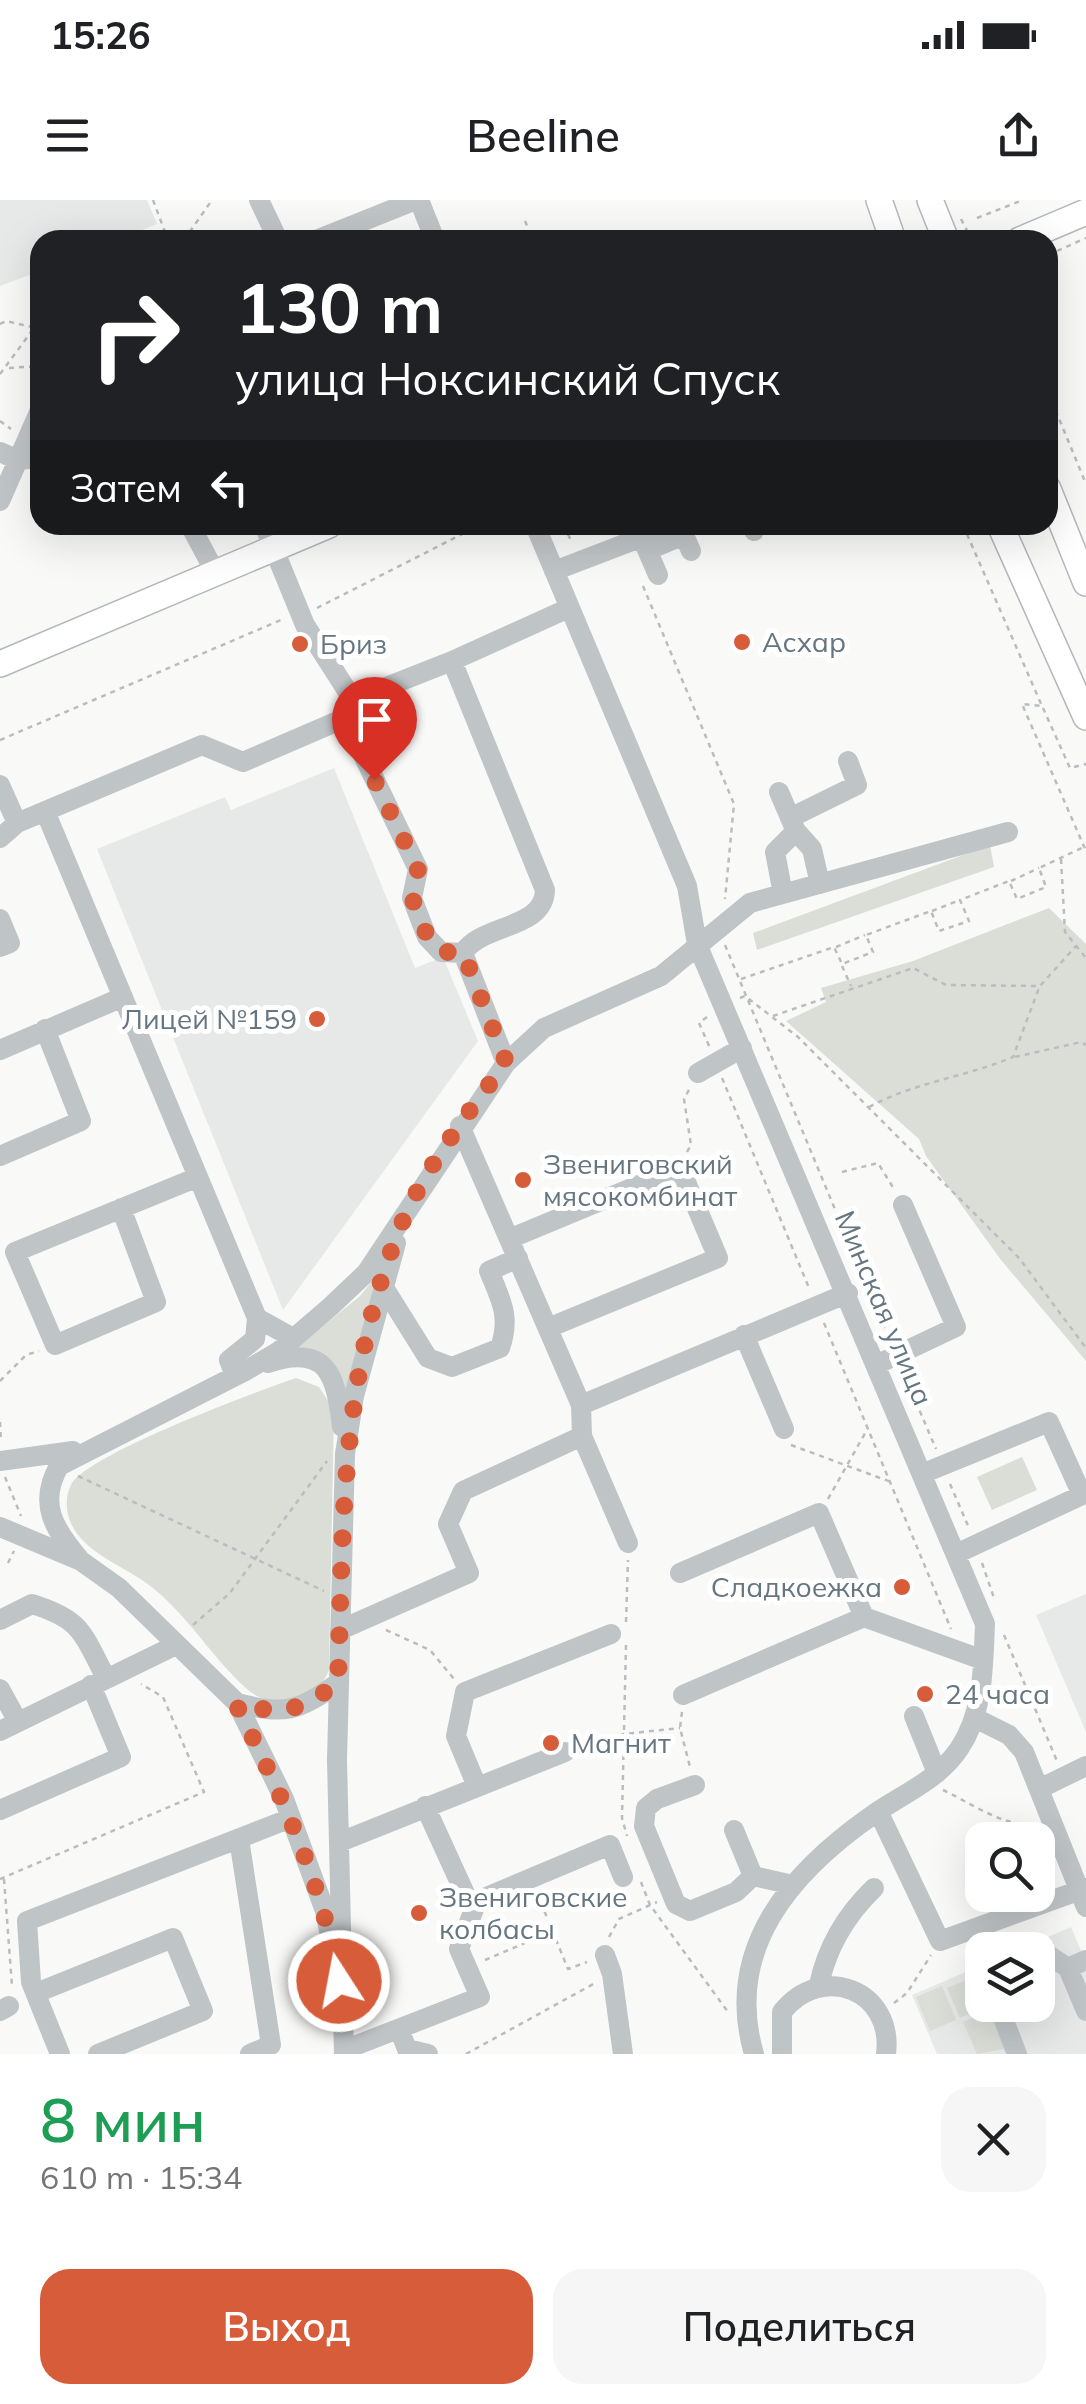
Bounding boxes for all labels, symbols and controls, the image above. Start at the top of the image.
text: 15:26 [50,11,151,59]
text: Beeline [466,107,620,163]
icon: menu [40,108,95,163]
icon: share [991,108,1046,163]
text: 130 m [235,263,443,351]
icon: right [70,270,200,400]
text: улица Ноксинский Спуск [235,350,780,406]
icon: left [202,460,257,515]
text: Затем [70,464,182,512]
place label: Асхар [762,624,846,659]
place label: Бриз [320,626,387,661]
marker: Асхар [731,631,753,653]
marker: Бриз [289,633,311,655]
pin [332,677,417,780]
icon: arrive [347,692,402,747]
place label: Лицей №159 [122,1001,297,1036]
marker: Лицей №159 [306,1008,328,1030]
place label: Звениговский мясокомбинат [543,1146,738,1213]
marker: Звениговский мясокомбинат [512,1169,534,1191]
street label: Минская улица [828,1205,941,1410]
place label: Сладкоежка [711,1569,882,1604]
marker: Сладкоежка [891,1576,913,1598]
place label: 24 часа [945,1676,1050,1711]
marker: 24 часа [914,1683,936,1705]
place label: Магнит [571,1725,671,1760]
marker: Магнит [540,1732,562,1754]
map controls [965,1822,1055,2022]
button: search [965,1822,1055,1912]
place label: Звениговские колбасы [439,1879,628,1946]
marker: Звениговские колбасы [408,1902,430,1924]
position arrow [287,1929,391,2033]
button: layers [965,1932,1055,2022]
text: 8 мин [40,2082,206,2157]
button: close [941,2087,1046,2192]
text: 610 m · 15:34 [40,2157,242,2197]
button: Выход [40,2269,533,2384]
button: Поделиться [553,2269,1046,2384]

